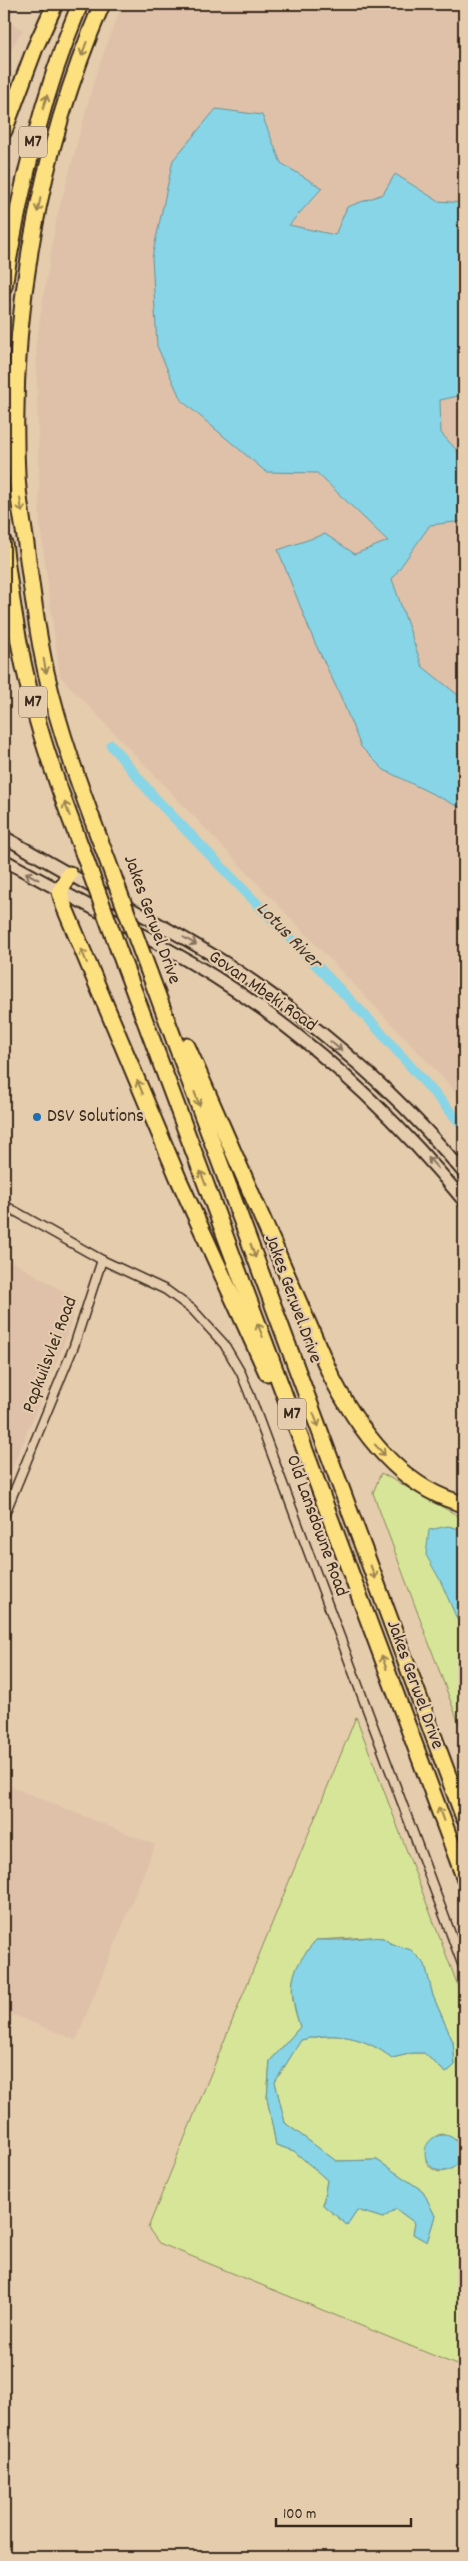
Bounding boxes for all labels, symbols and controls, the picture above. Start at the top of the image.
one-way arrow [79,41,88,56]
one-way arrow [40,94,50,110]
road number: M7 [19,126,47,158]
one-way arrow [34,196,43,212]
one-way arrow [16,497,26,513]
one-way arrow [41,658,50,674]
road number: M7 [19,686,47,718]
one-way arrow [62,802,71,818]
street label: Jakes Gerwel Drive [115,852,187,988]
one-way arrow [25,870,40,880]
water label: Lotus River [249,896,329,978]
one-way arrow [182,937,196,947]
street label: Govan Mbeki Road [202,945,322,1039]
one-way arrow [79,949,89,964]
one-way arrow [329,1040,342,1051]
one-way arrow [134,1080,144,1095]
one-way arrow [193,1091,202,1106]
place label: DSV Solutions [47,1104,144,1131]
marker: DSV Solutions [31,1111,43,1123]
one-way arrow [427,1157,439,1170]
one-way arrow [198,1170,207,1186]
street label: Jakes Gerwel Drive [256,1231,328,1367]
one-way arrow [249,1243,258,1259]
street label: Papkuilsvlei Road [16,1293,86,1417]
one-way arrow [255,1322,264,1338]
road number: M7 [278,1398,306,1430]
one-way arrow [312,1412,321,1427]
one-way arrow [374,1444,386,1457]
street label: Old Lansdowne Road [278,1451,354,1601]
one-way arrow [369,1564,378,1580]
street label: Jakes Gerwel Drive [378,1617,450,1753]
one-way arrow [379,1655,389,1670]
one-way arrow [436,1807,445,1823]
scale bar [276,2496,410,2528]
text: 100 m [283,2504,316,2526]

